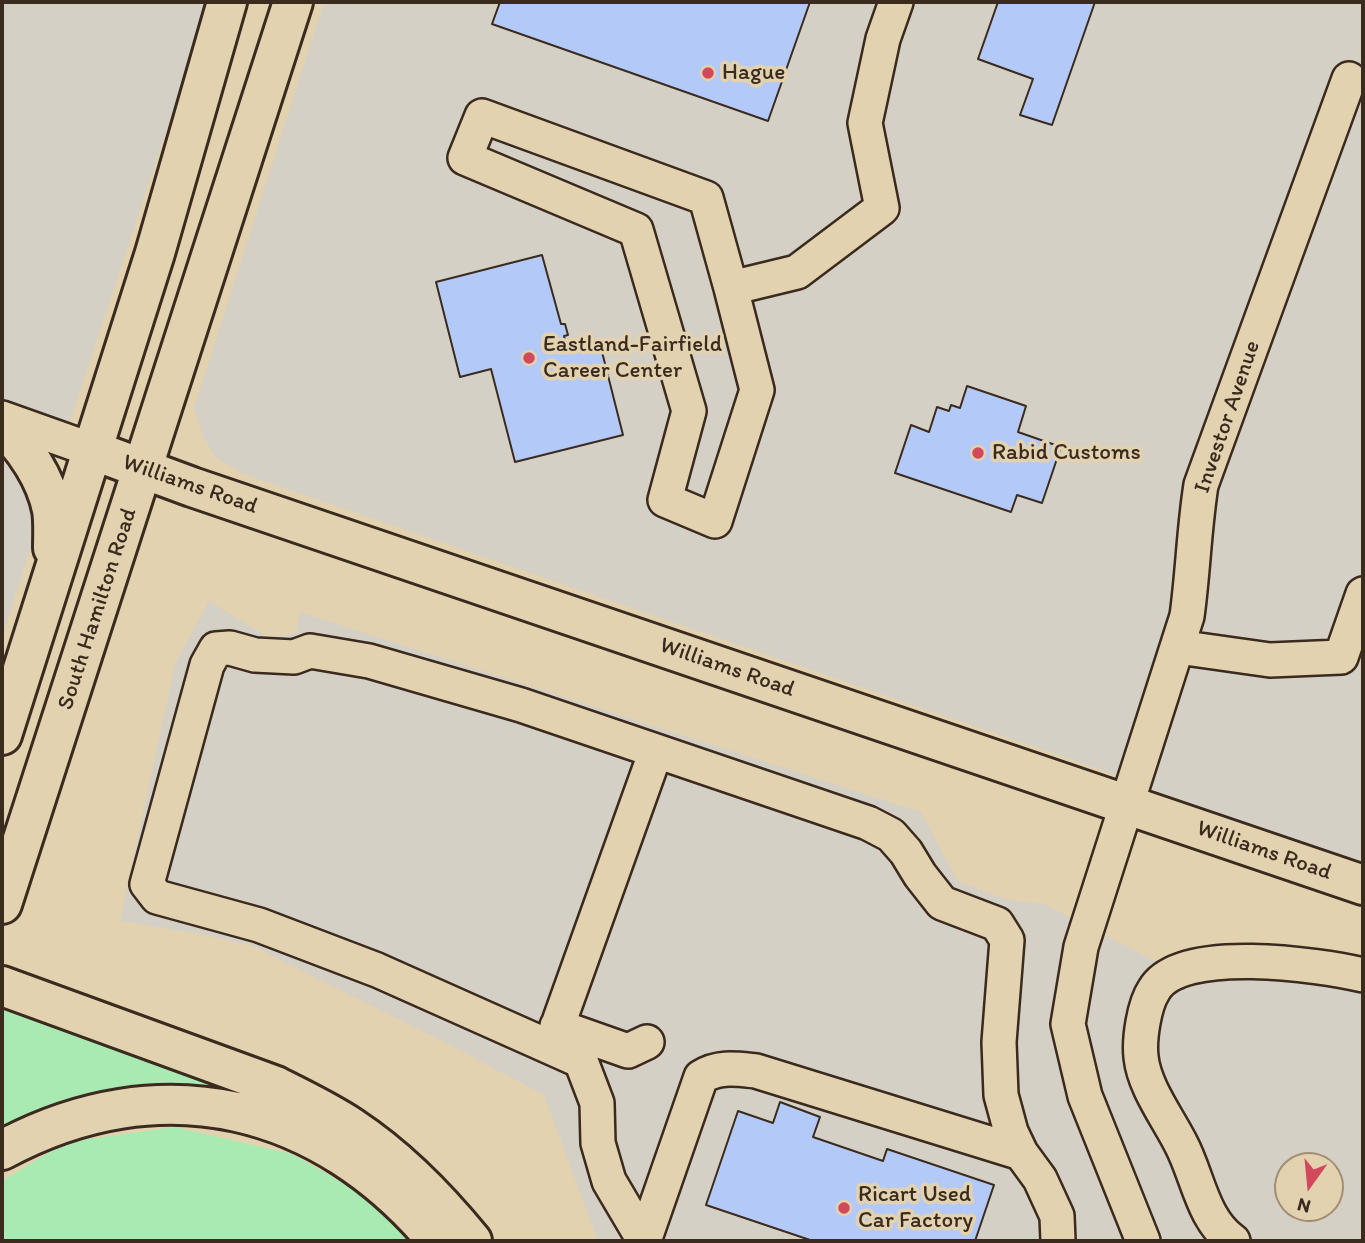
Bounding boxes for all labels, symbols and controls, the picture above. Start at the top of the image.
place label: Hague [722,59,785,87]
marker: Hague [700,65,716,81]
place label: Eastland-Fairfield Career Center [543,331,722,385]
street label: Investor Avenue [1189,337,1267,497]
marker: Eastland-Fairfield Career Center [521,350,537,366]
place label: Rabid Customs [992,439,1141,467]
marker: Rabid Customs [970,445,986,461]
street label: Williams Road [119,449,261,521]
street label: South Hamilton Road [52,505,144,713]
street label: Williams Road [656,632,798,704]
street label: Williams Road [1193,815,1335,887]
north arrow [1274,1152,1344,1222]
place label: Ricart Used Car Factory [858,1181,973,1235]
text: N [1295,1193,1313,1219]
marker: Ricart Used Car Factory [836,1200,852,1216]

